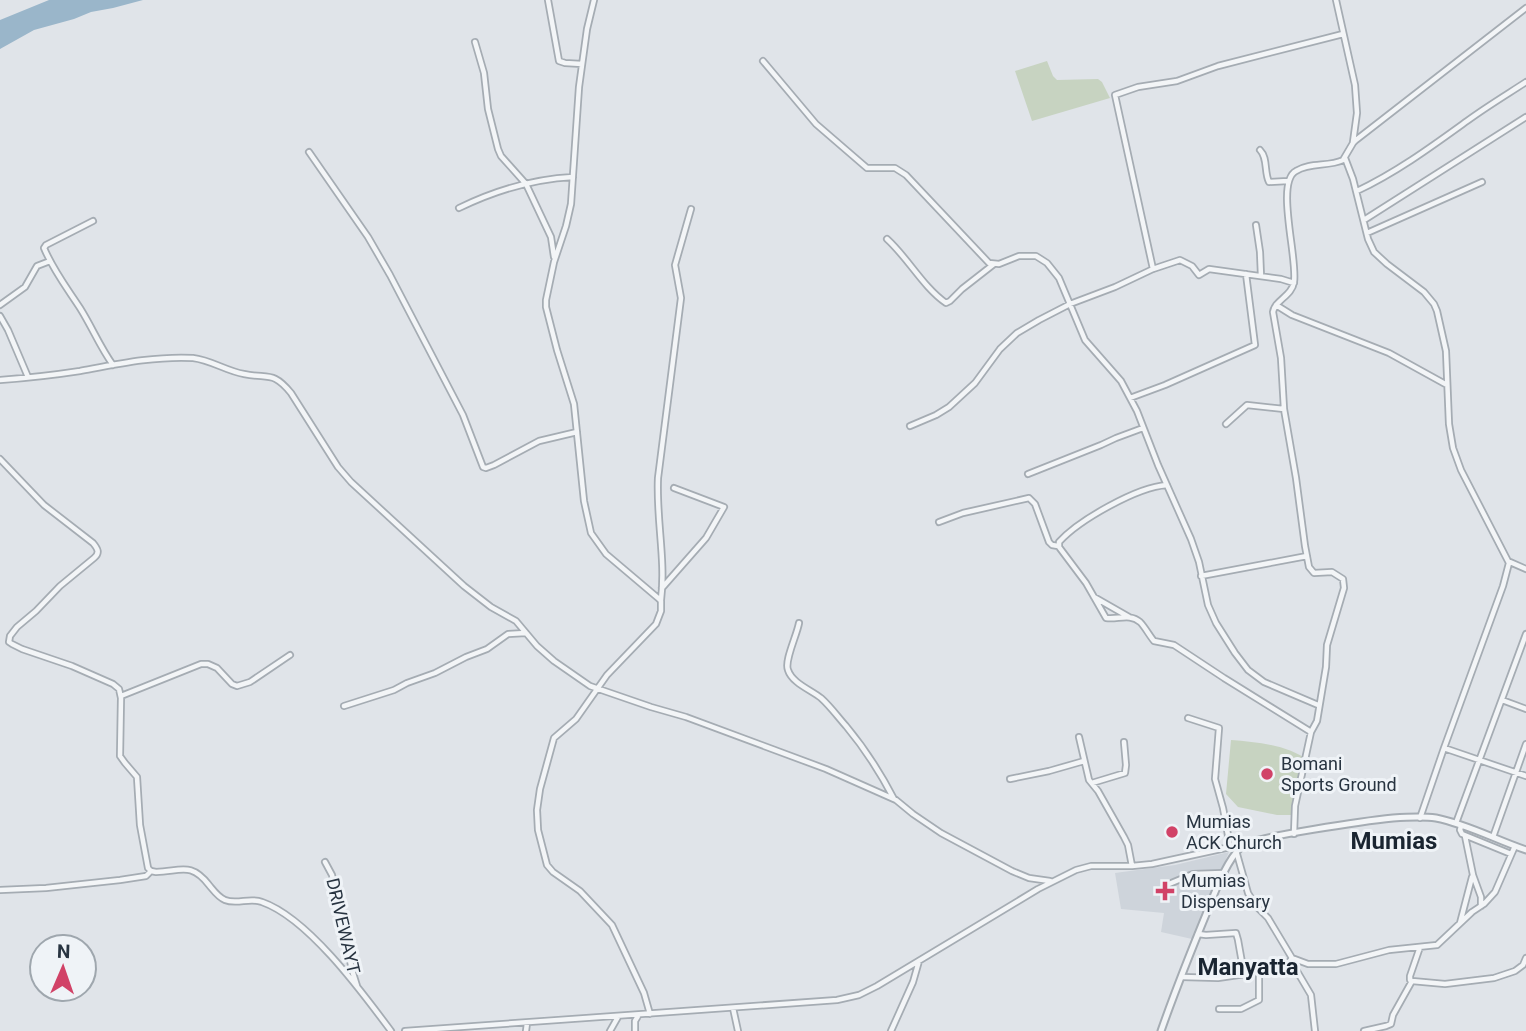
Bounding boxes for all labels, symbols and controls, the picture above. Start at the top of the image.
place label: Bomani Sports Ground [1281,753,1397,795]
marker: Bomani Sports Ground [1259,766,1275,782]
place label: Mumias ACK Church [1186,811,1282,853]
marker: Mumias ACK Church [1164,824,1180,840]
district label: Mumias [1351,827,1437,855]
place label: Mumias Dispensary [1181,870,1270,912]
street label: DRIVEWAYT [322,876,365,976]
marker: Mumias Dispensary [1155,881,1175,901]
north arrow [28,933,98,1003]
text: N [56,940,71,963]
district label: Manyatta [1197,953,1299,981]

